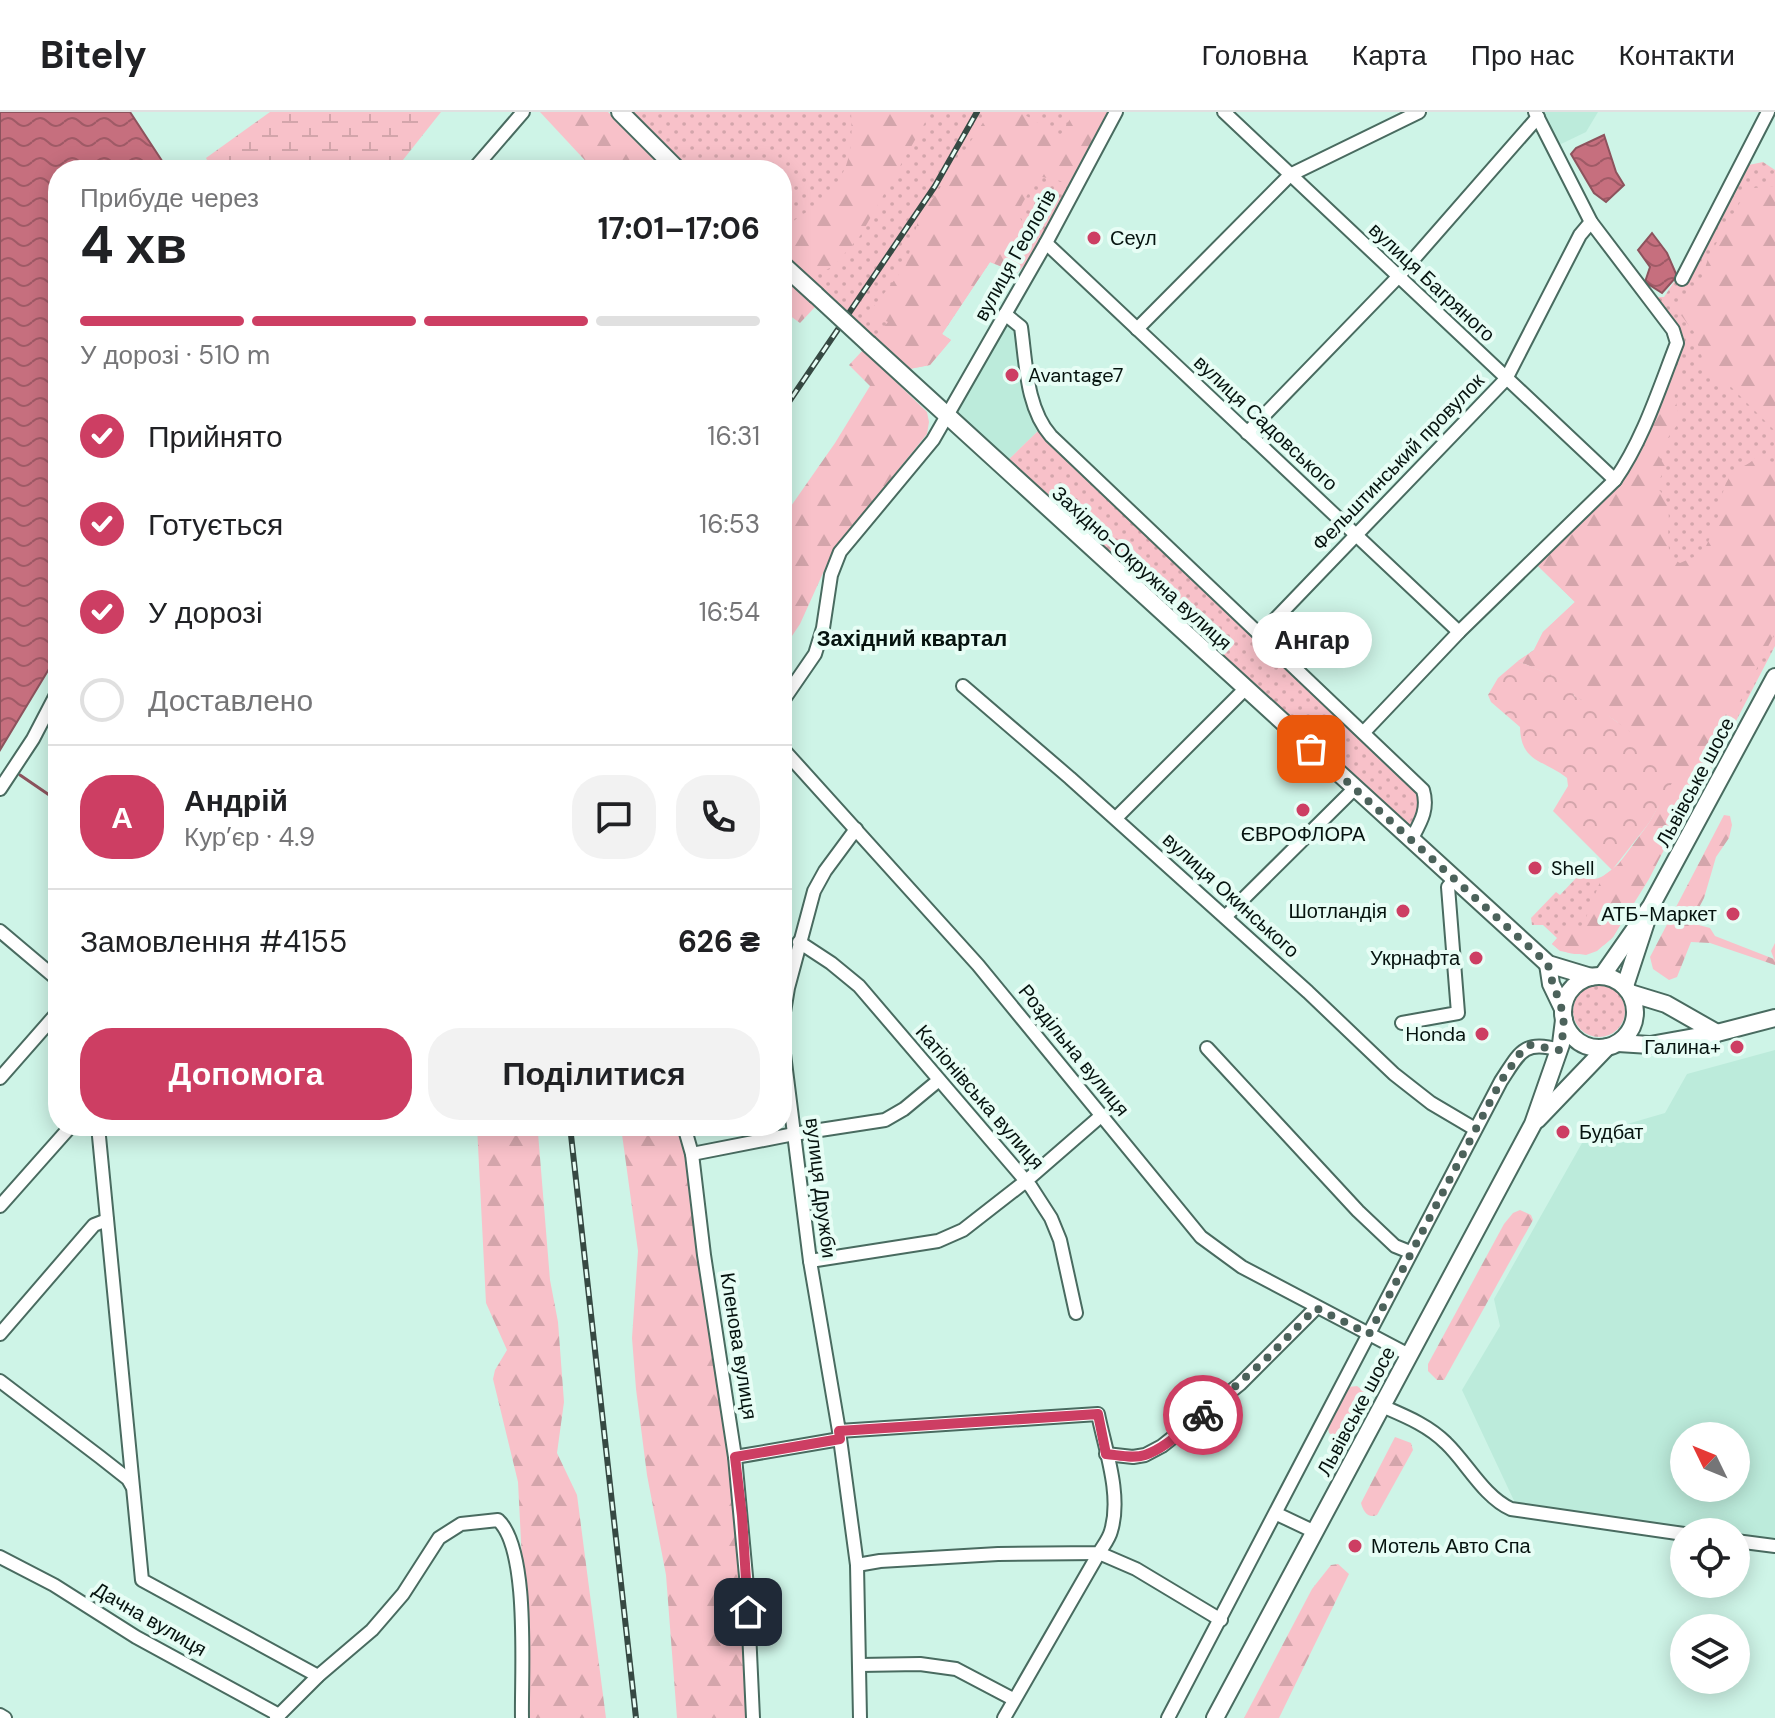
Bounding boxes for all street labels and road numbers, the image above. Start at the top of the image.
street label: вулиця Геологів [968,184,1062,326]
street label: вулиця Багряного [1363,217,1501,347]
street label: вулиця Садовського [1189,349,1343,497]
street label: Фельштинський провулок [1306,368,1490,556]
street label: Західно-Окружна вулиця [1047,480,1237,656]
street label: Львівське шосе [1650,713,1740,851]
street label: вулиця Окинського [1157,827,1305,963]
street label: Роздільна вулиця [1013,979,1135,1121]
street label: Катіонівська вулиця [910,1019,1050,1175]
street label: вулиця Дружби [799,1116,843,1260]
street label: Кленова вулиця [715,1271,763,1421]
street label: Львівське шосе [1311,1342,1401,1480]
street label: Дачна вулиця [89,1576,211,1662]

